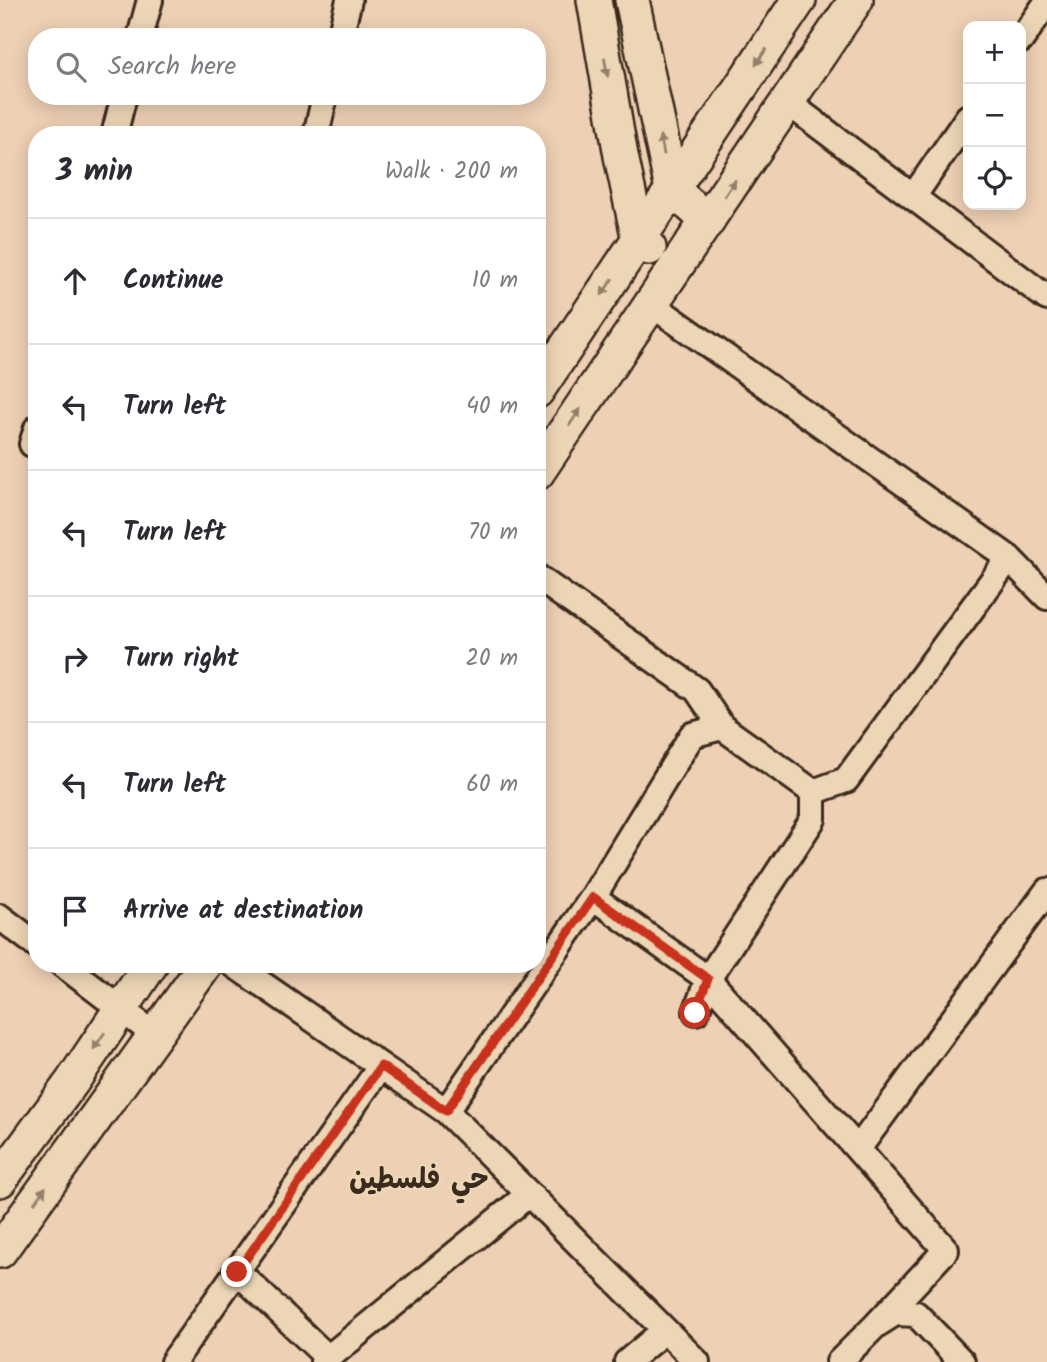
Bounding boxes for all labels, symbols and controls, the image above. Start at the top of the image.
map controls [963,21,1026,210]
button: + [963,21,1026,84]
search box [28,28,546,105]
text: Search here [108,46,236,88]
one-way arrow [755,47,768,66]
icon: search [52,48,90,86]
one-way arrow [601,56,612,78]
button: − [963,84,1026,147]
one-way arrow [657,134,668,156]
button: locate [963,147,1026,210]
text: 3 min [56,148,133,196]
text: Walk · 200 m [385,154,518,190]
one-way arrow [723,178,736,197]
text: Continue [123,260,224,302]
icon: ahead [56,262,94,300]
text: 10 m [472,263,518,299]
one-way arrow [601,277,614,296]
text: Turn left [123,386,226,428]
icon: left [56,388,94,426]
text: 40 m [466,389,518,425]
one-way arrow [569,407,582,427]
text: Turn left [123,512,226,554]
icon: left [56,514,94,552]
text: 70 m [468,515,518,551]
text: Turn right [123,638,239,680]
icon: right [56,640,94,678]
text: 20 m [466,641,518,677]
text: Turn left [123,764,226,806]
icon: left [56,766,94,804]
text: 60 m [466,767,518,803]
text: Arrive at destination [123,890,363,932]
icon: arrive [56,892,94,930]
route start [679,997,710,1028]
one-way arrow [92,1032,106,1050]
district label: حي فلسطين [349,1158,489,1204]
one-way arrow [33,1186,47,1204]
route end [221,1256,252,1287]

